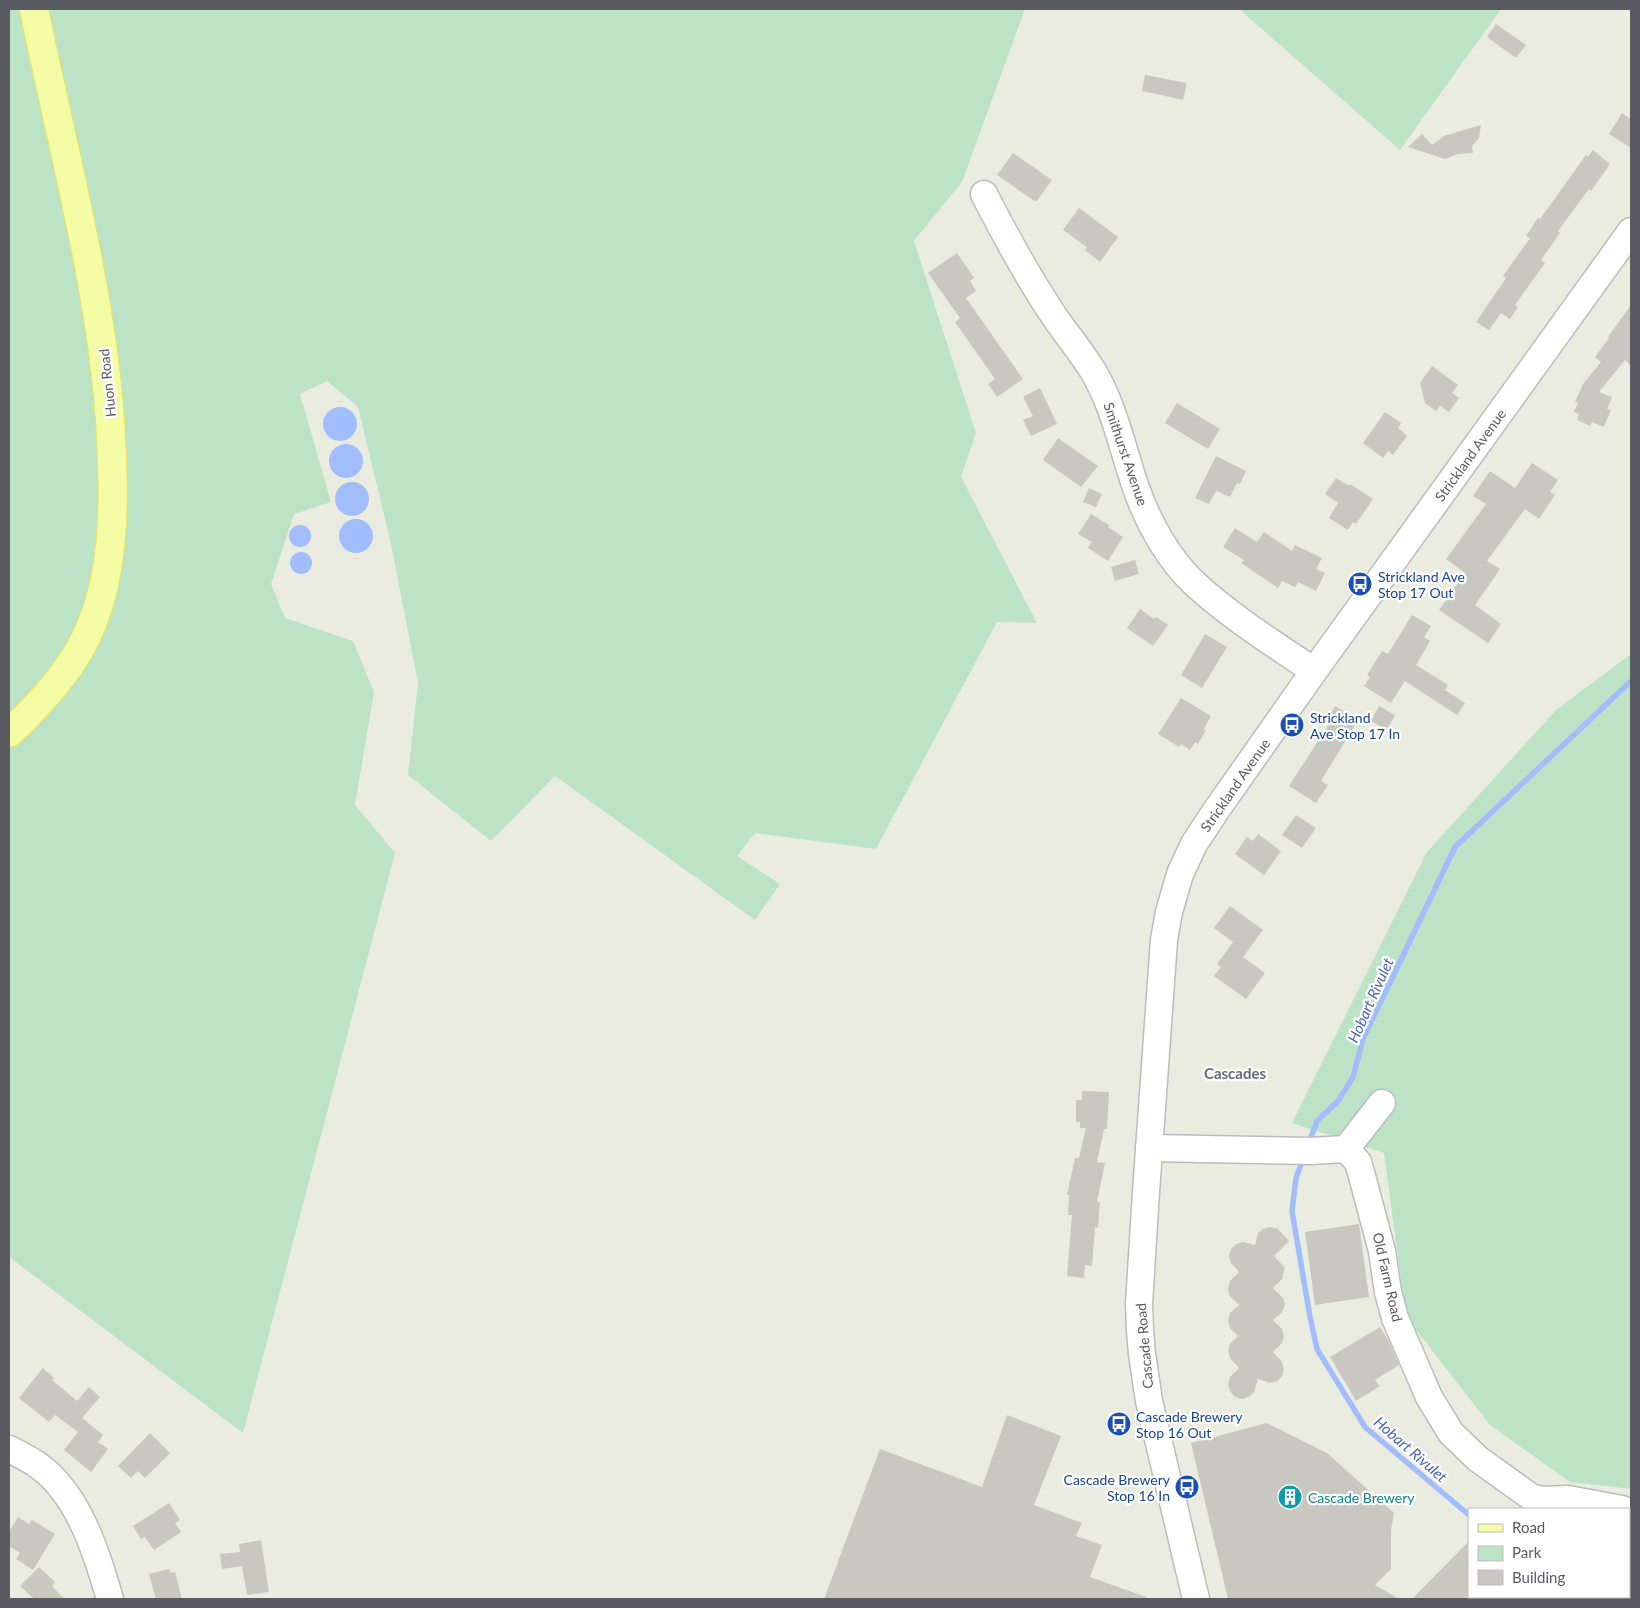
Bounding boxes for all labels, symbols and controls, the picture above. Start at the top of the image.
street label: Huon Road [95,348,119,418]
street label: Smithurst Avenue [1100,400,1152,508]
street label: Strickland Avenue [1431,406,1509,504]
place label: Strickland Ave Stop 17 Out [1378,568,1465,601]
bus stop icon: Strickland Ave Stop 17 Out [1347,571,1373,597]
place label: Strickland Ave Stop 17 In [1310,709,1400,742]
bus stop icon: Strickland Ave Stop 17 In [1279,712,1305,738]
street label: Strickland Avenue [1197,735,1273,835]
water label: Hobart Rivulet [1343,954,1397,1045]
district label: Cascades [1204,1064,1266,1082]
street label: Old Farm Road [1369,1231,1407,1323]
street label: Cascade Road [1132,1302,1156,1390]
place label: Cascade Brewery Stop 16 Out [1136,1408,1243,1441]
bus stop icon: Cascade Brewery Stop 16 Out [1106,1411,1132,1437]
water label: Hobart Rivulet [1371,1412,1452,1486]
place label: Cascade Brewery Stop 16 In [1064,1471,1171,1504]
bus stop icon: Cascade Brewery Stop 16 In [1174,1474,1200,1500]
building icon: Cascade Brewery [1277,1484,1303,1510]
place label: Cascade Brewery [1308,1489,1415,1506]
legend [1468,1508,1630,1598]
text: Road [1512,1518,1545,1536]
text: Park [1512,1543,1542,1561]
text: Building [1512,1568,1565,1586]

